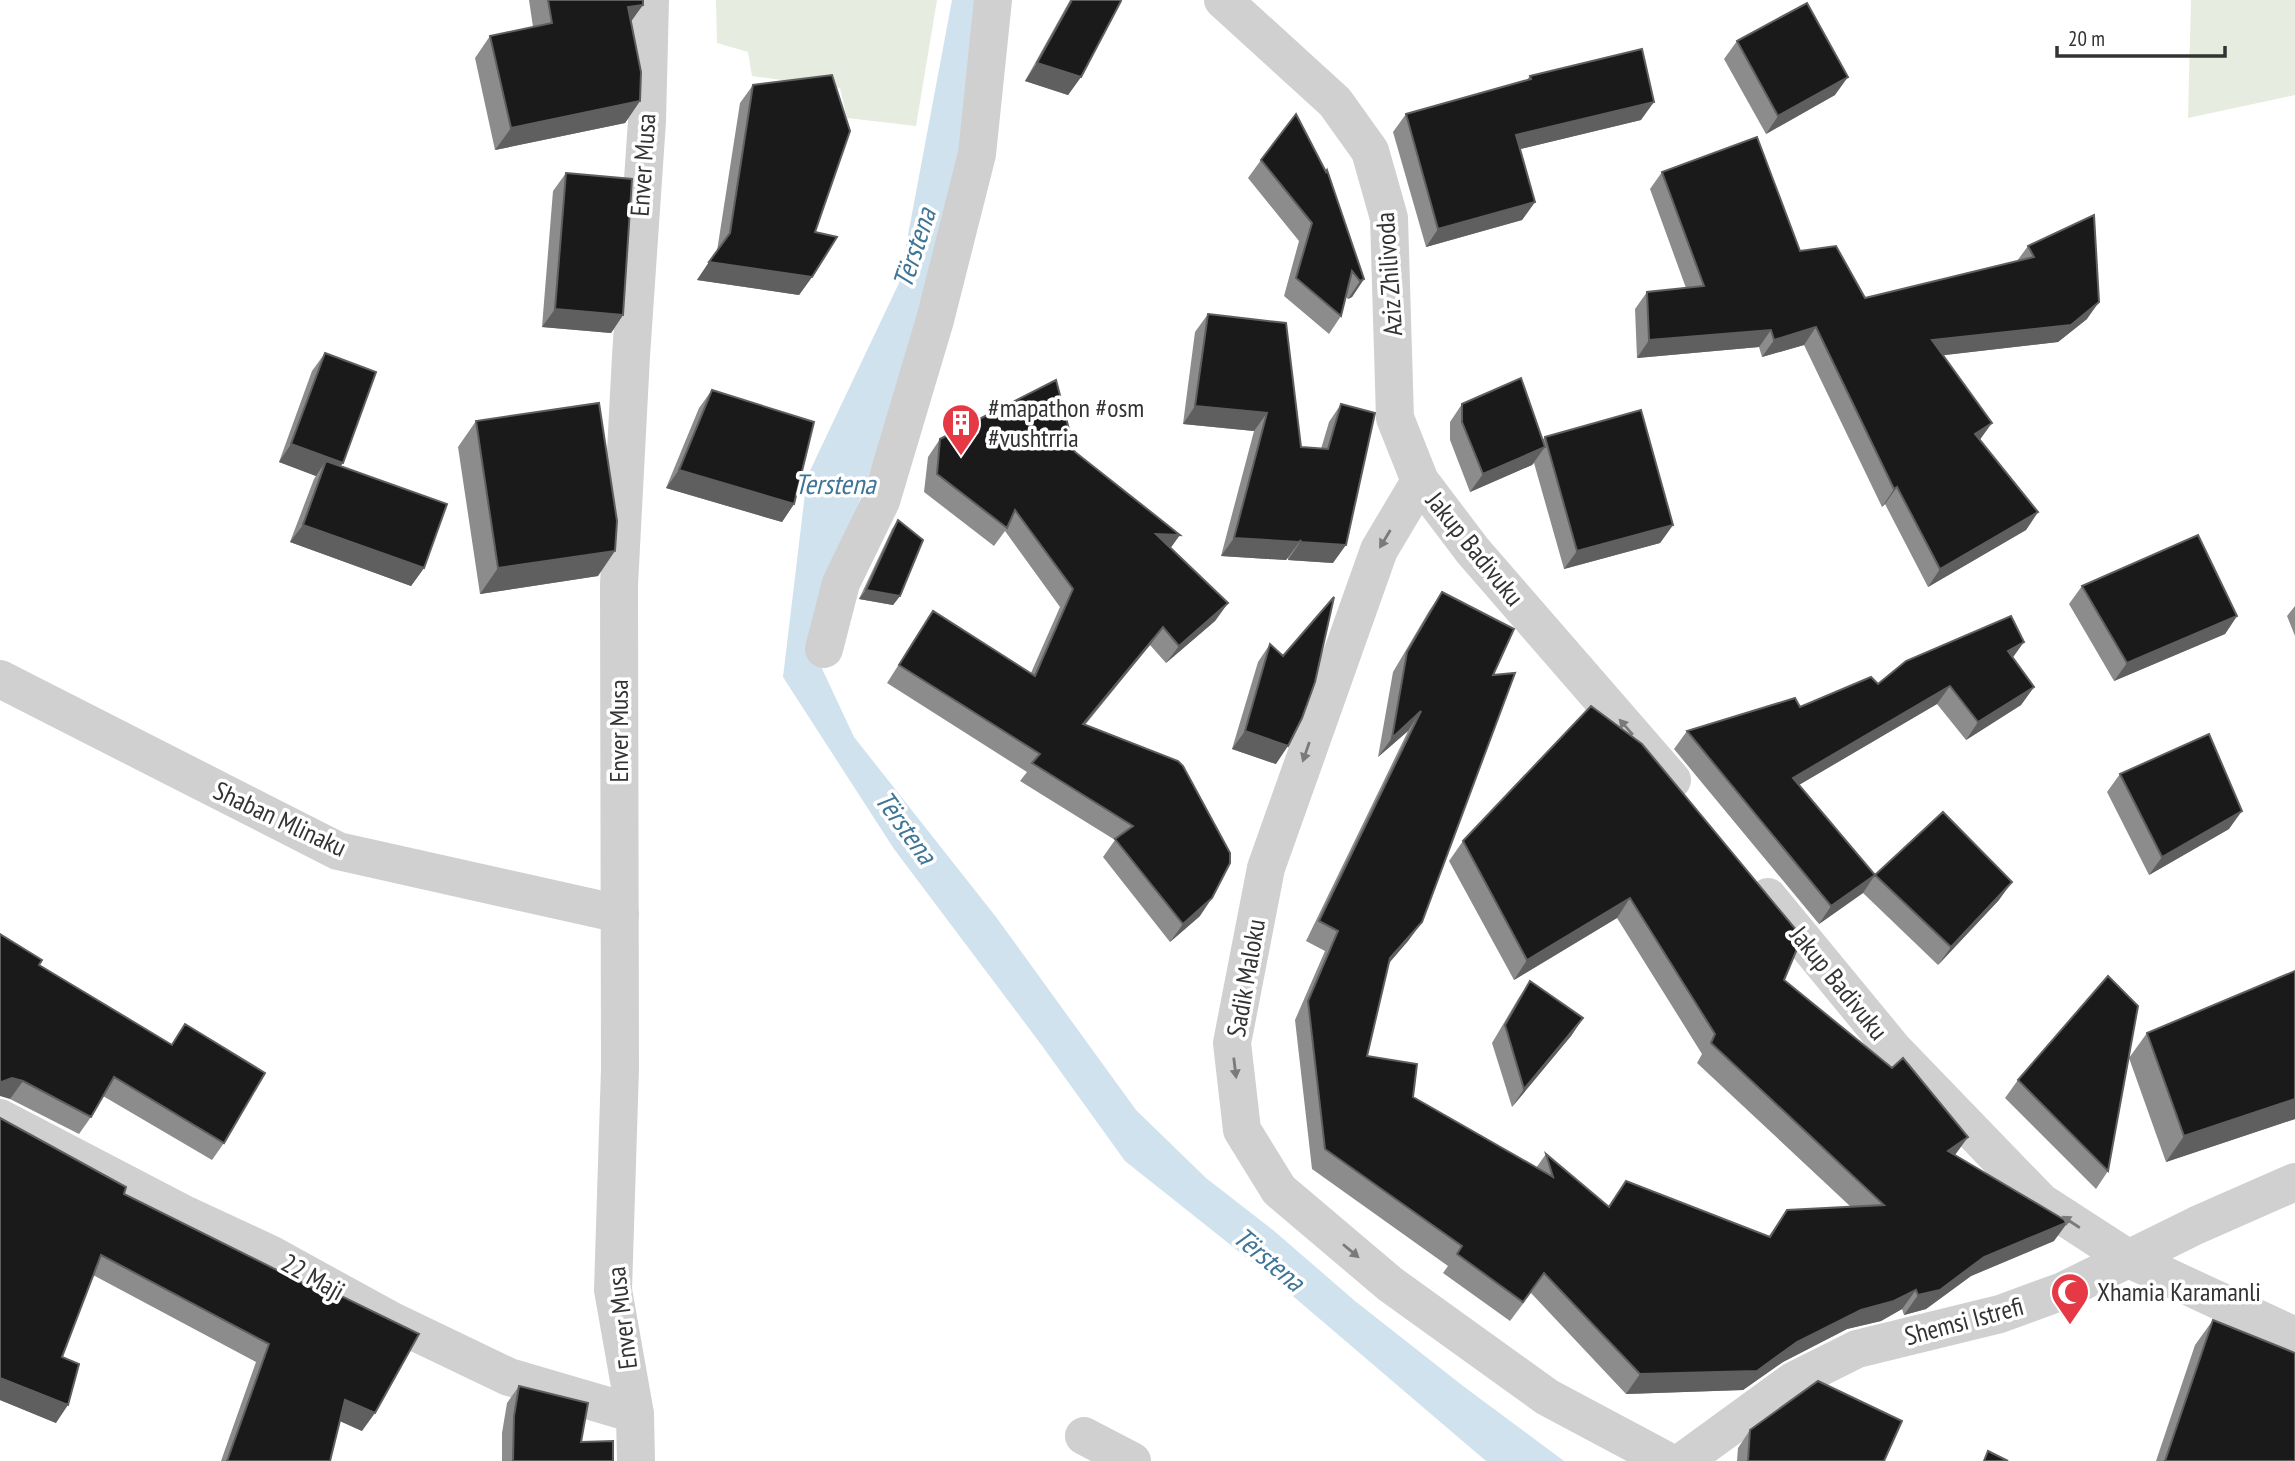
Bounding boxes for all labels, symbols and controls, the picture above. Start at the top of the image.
scale bar [2057,14,2225,58]
text: 20 m [2068,25,2105,52]
street label: Enver Musa [622,112,663,218]
water label: Tërstena [883,201,944,293]
street label: Aziz Zhilivoda [1368,211,1409,337]
place label: #mapathon #osm #vushtrria [988,391,1144,454]
building icon: #mapathon #osm #vushtrria [940,402,982,457]
water label: Terstena [795,465,877,502]
street label: Jakup Badivuku [1419,484,1531,612]
one-way arrow [1379,530,1391,549]
street label: Enver Musa [602,679,635,783]
one-way arrow [1618,718,1634,735]
one-way arrow [1300,742,1311,763]
street label: Shaban Mlinaku [208,773,352,864]
water label: Tërstena [867,783,947,872]
street label: Sadik Maloku [1219,916,1272,1039]
street label: Jakup Badivuku [1783,918,1895,1046]
one-way arrow [1230,1057,1241,1079]
one-way arrow [2062,1216,2081,1229]
water label: Tërstena [1226,1218,1314,1300]
one-way arrow [1343,1243,1360,1258]
street label: 22 Maji [276,1246,351,1307]
street label: Enver Musa [599,1265,644,1371]
mosque icon: Xhamia Karamanli [2049,1271,2091,1326]
place label: Xhamia Karamanli [2097,1275,2261,1308]
street label: Shemsi Istrefi [1901,1289,2027,1352]

